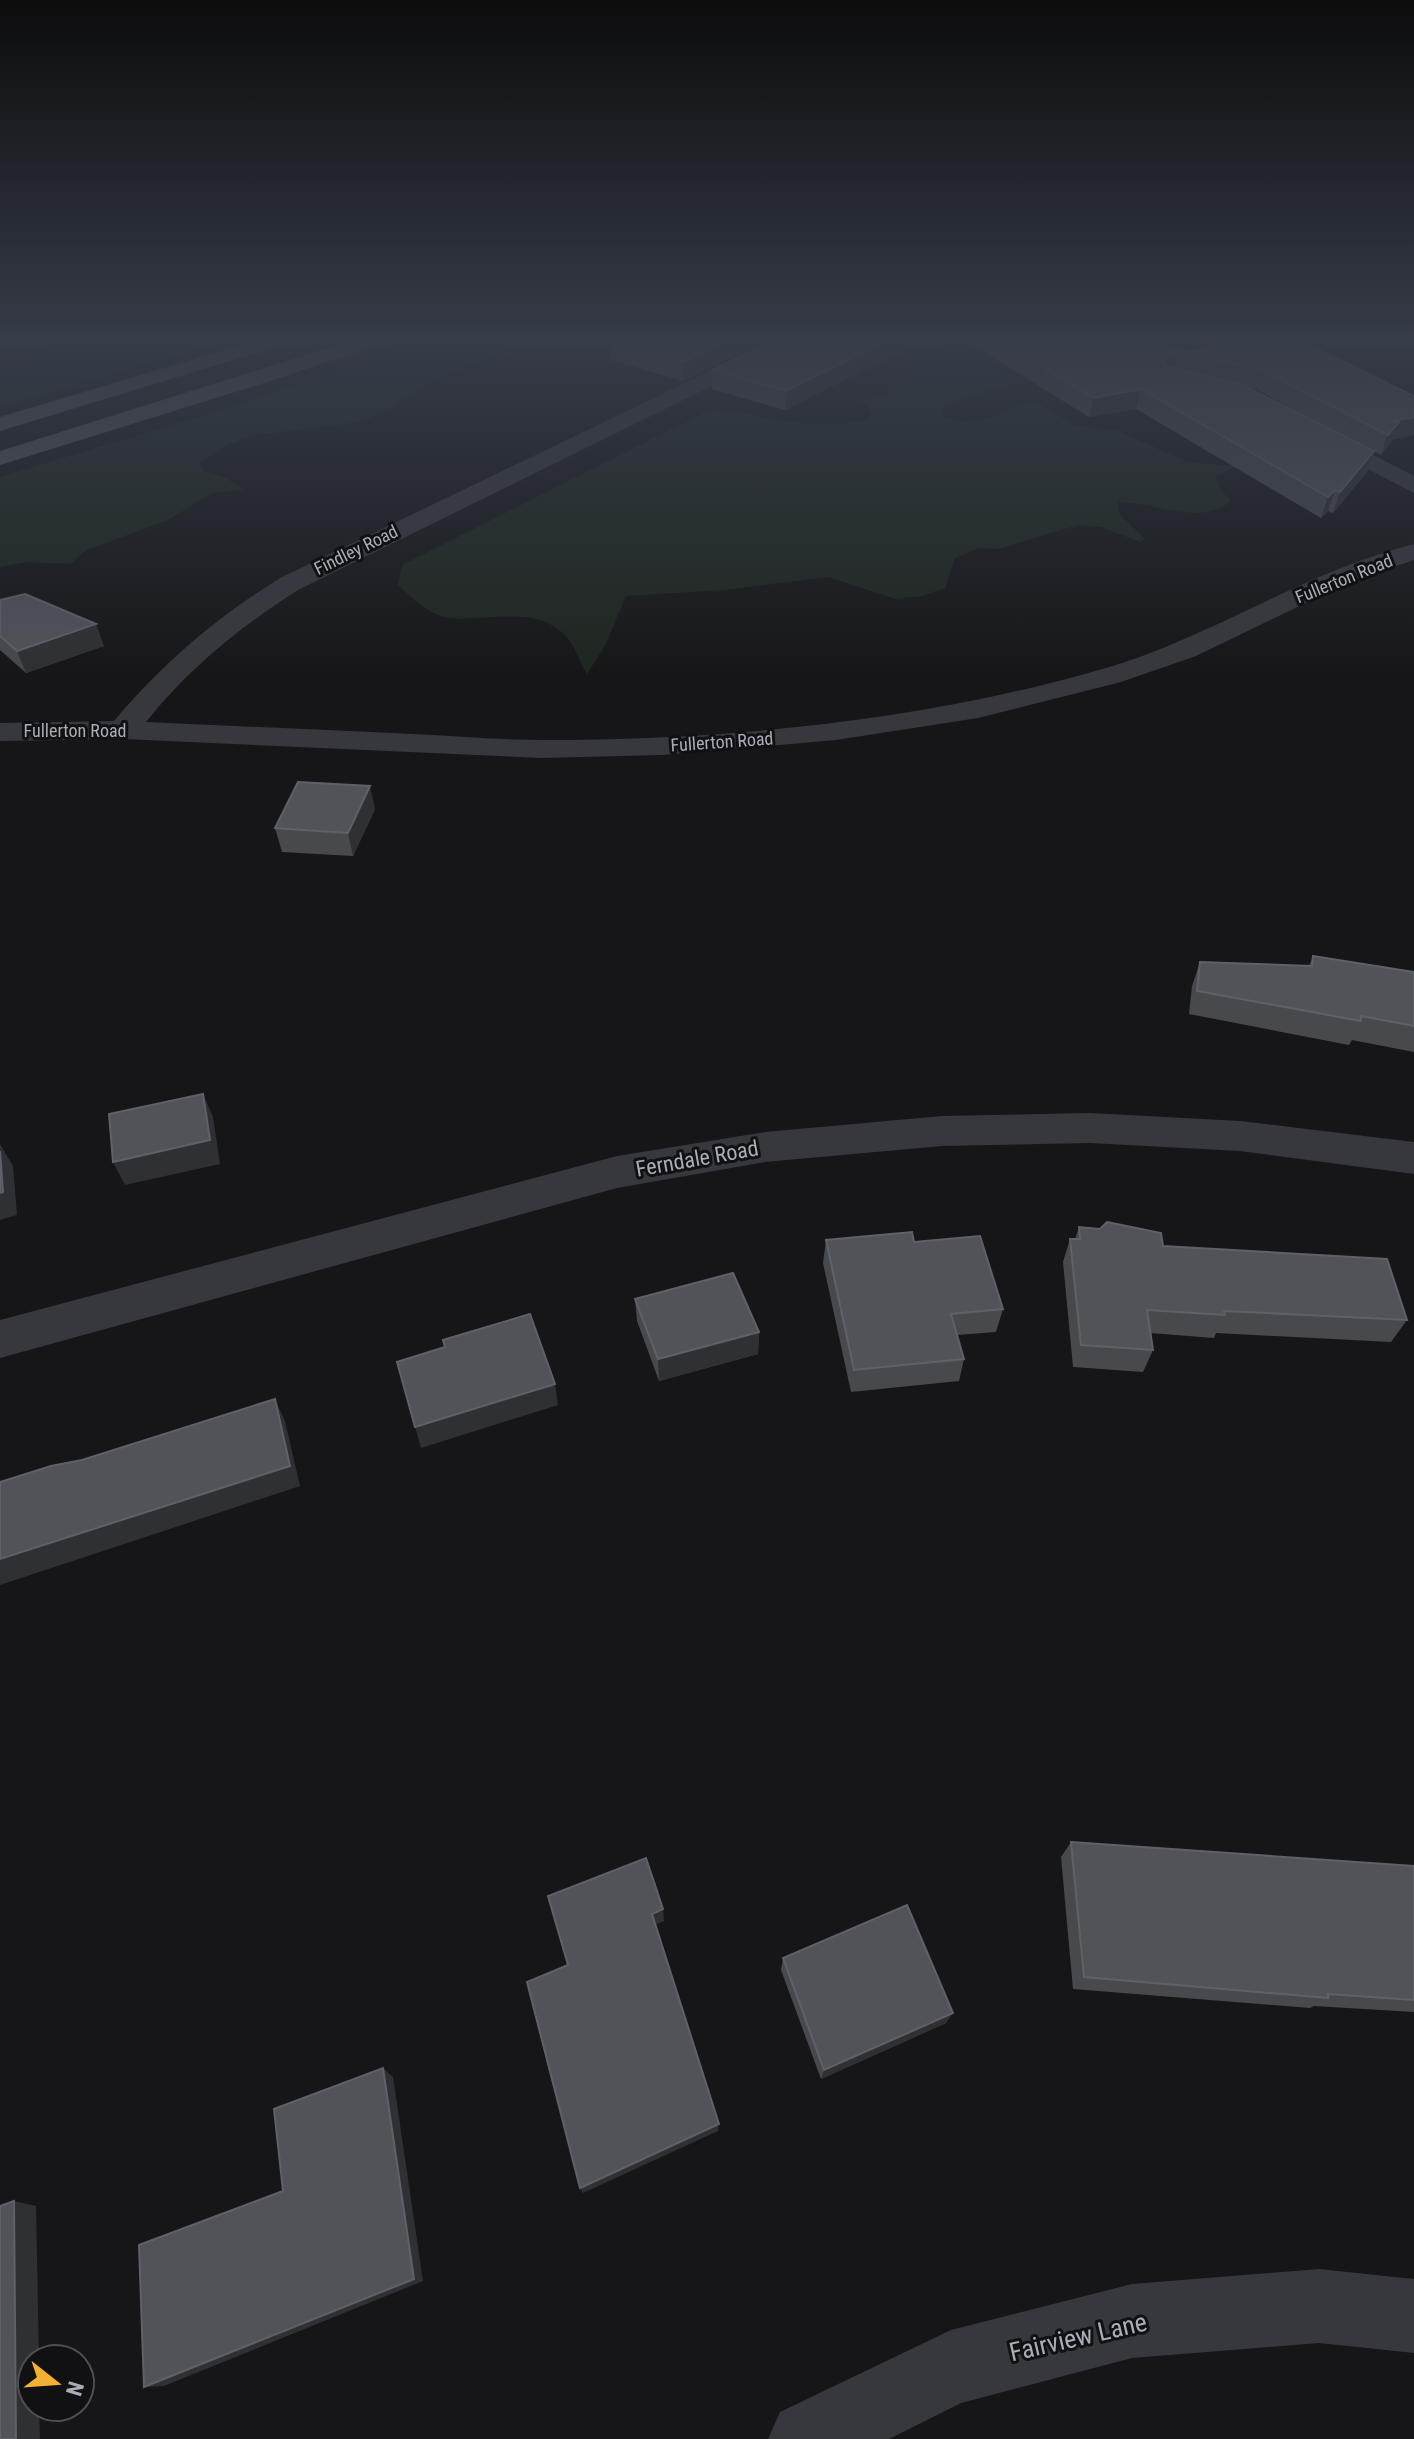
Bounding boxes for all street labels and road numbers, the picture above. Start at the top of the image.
street label: Findley Road [310,520,401,579]
street label: Fullerton Road [1292,550,1395,608]
street label: Fullerton Road [24,720,126,741]
street label: Fullerton Road [670,727,774,756]
street label: Ferndale Road [634,1135,760,1182]
street label: Fairview Lane [1006,2307,1150,2367]

